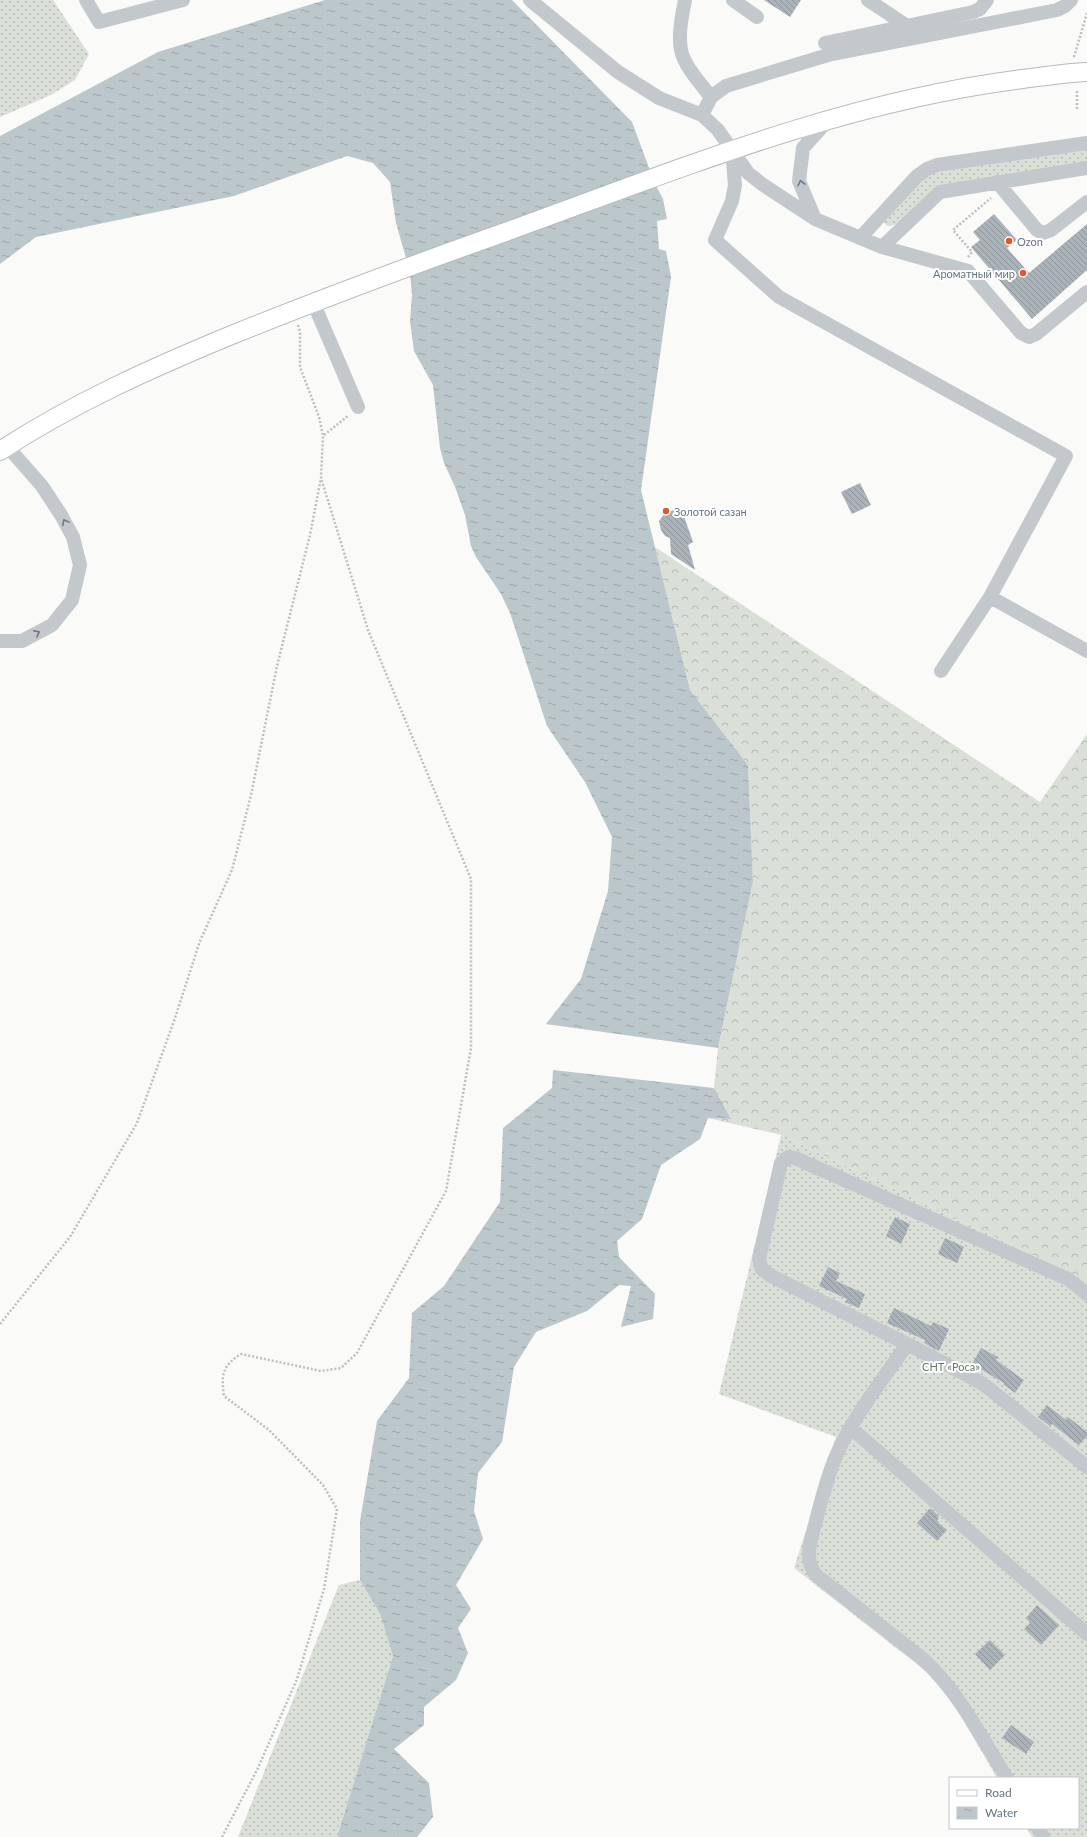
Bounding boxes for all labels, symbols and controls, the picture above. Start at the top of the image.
one-way arrow [798,179,806,186]
place label: Ozon [1017,235,1043,248]
marker: Ozon [1004,236,1014,246]
place label: Ароматный мир [933,267,1015,280]
marker: Ароматный мир [1018,268,1028,278]
place label: Золотой сазан [674,505,747,518]
marker: Золотой сазан [661,506,671,516]
one-way arrow [63,519,70,526]
one-way arrow [33,630,40,637]
park label: СНТ «Роса» [922,1360,980,1373]
legend [949,1777,1079,1829]
text: Road [985,1785,1012,1800]
text: Water [985,1805,1018,1820]

